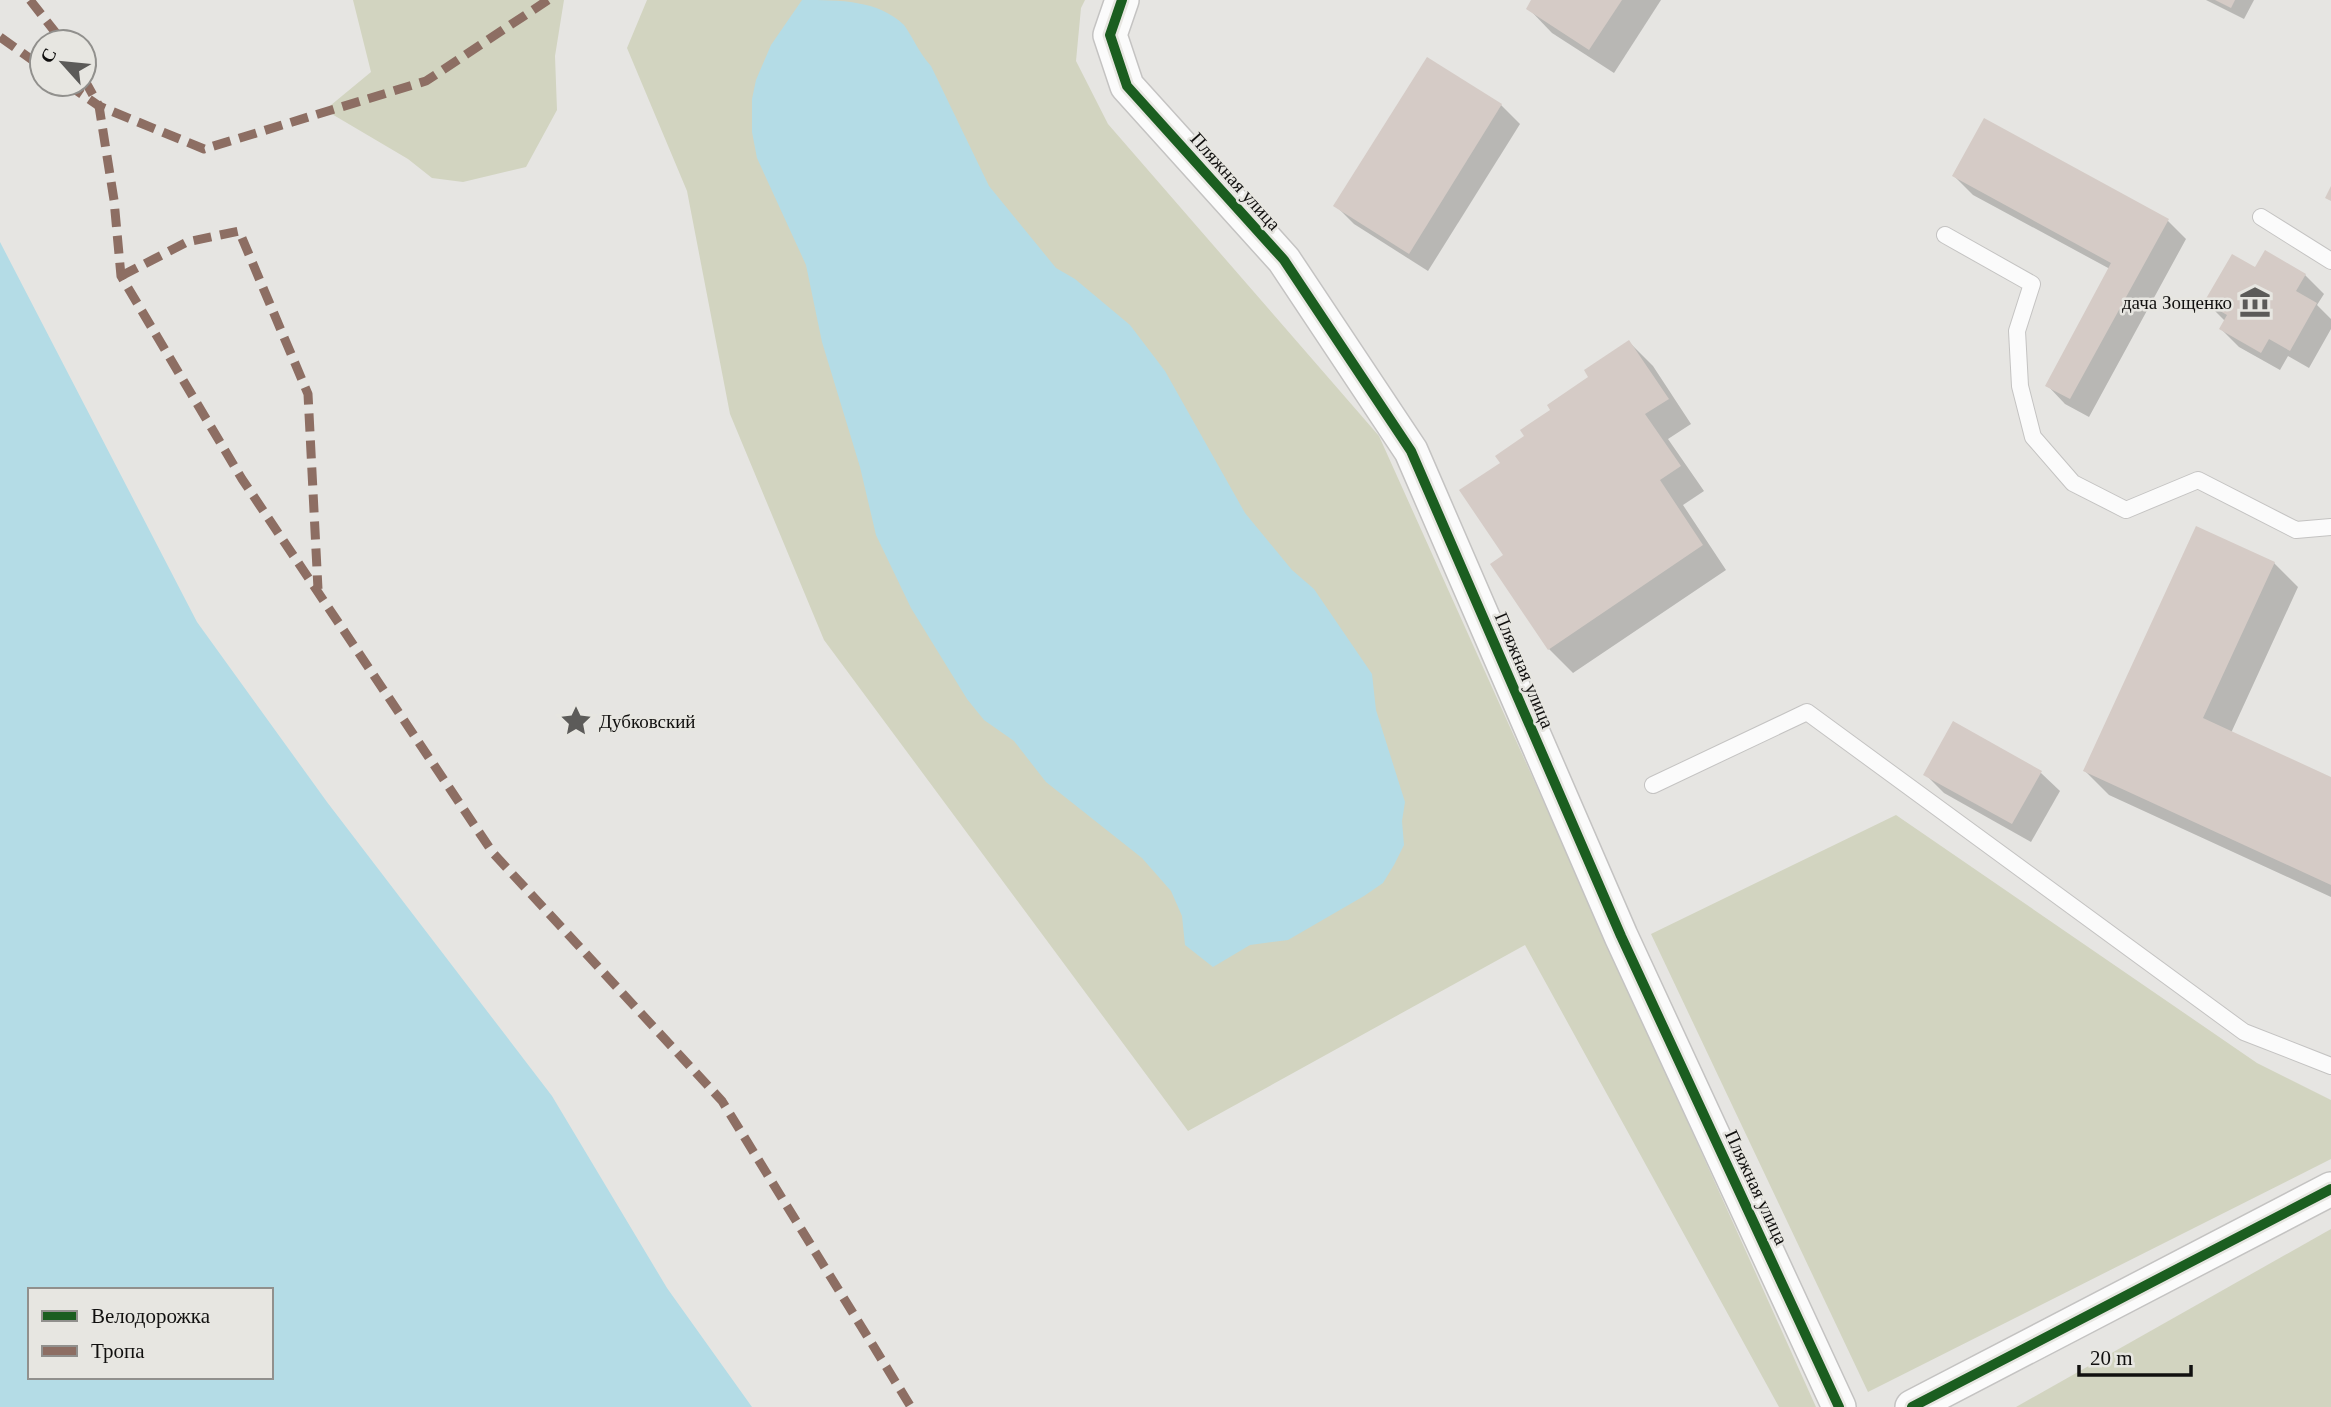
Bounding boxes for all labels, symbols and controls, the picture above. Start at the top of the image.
north arrow [28,28,98,98]
text: С [36,45,61,66]
street label: Пляжная улица [1186,128,1285,235]
museum icon: дача Зощенко [2238,285,2272,319]
place label: дача Зощенко [2122,292,2232,313]
street label: Пляжная улица [1491,609,1559,732]
place icon: Дубковский [559,704,593,738]
place label: Дубковский [599,711,696,732]
street label: Пляжная улица [1721,1127,1793,1248]
legend [28,1288,273,1379]
text: Велодорожка [91,1304,211,1328]
scale bar [2079,1334,2191,1378]
text: Тропа [91,1339,145,1363]
text: 20 m [2090,1346,2133,1370]

